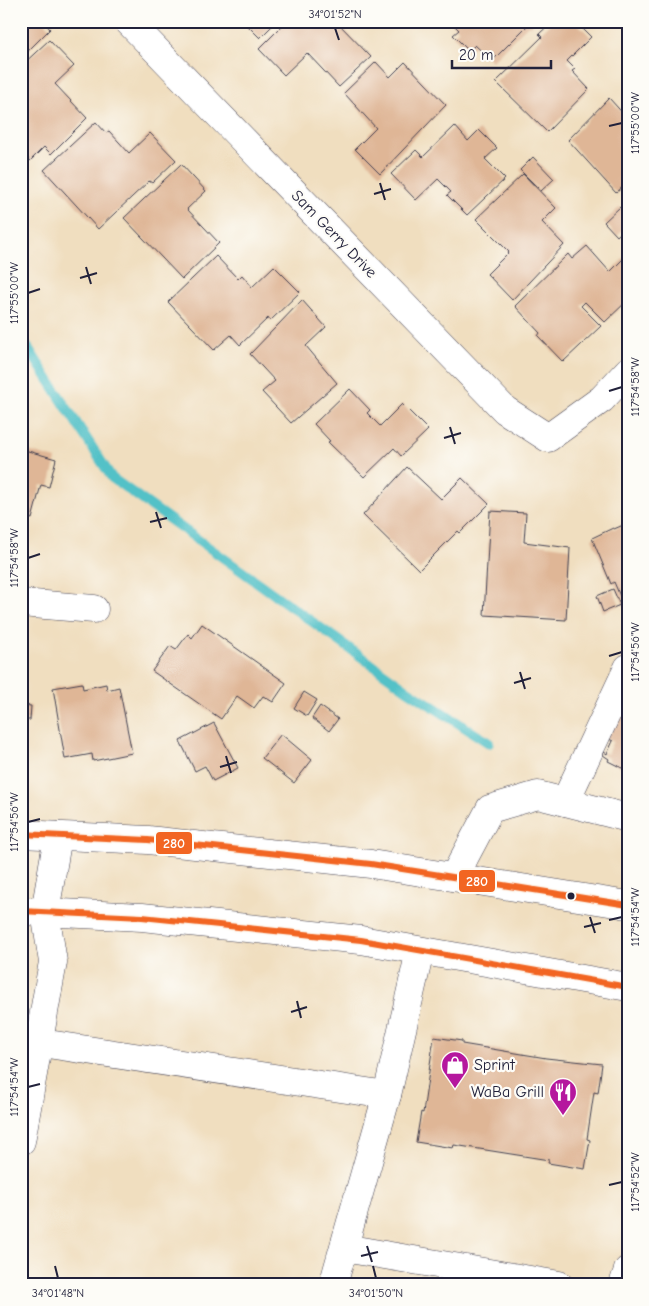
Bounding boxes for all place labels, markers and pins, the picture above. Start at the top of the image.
unlabelled marker [566,891,576,901]
shop icon: Sprint [440,1050,470,1089]
place label: Sprint [474,1056,515,1074]
restaurant icon: WaBa Grill [548,1077,578,1116]
place label: WaBa Grill [471,1083,544,1101]

